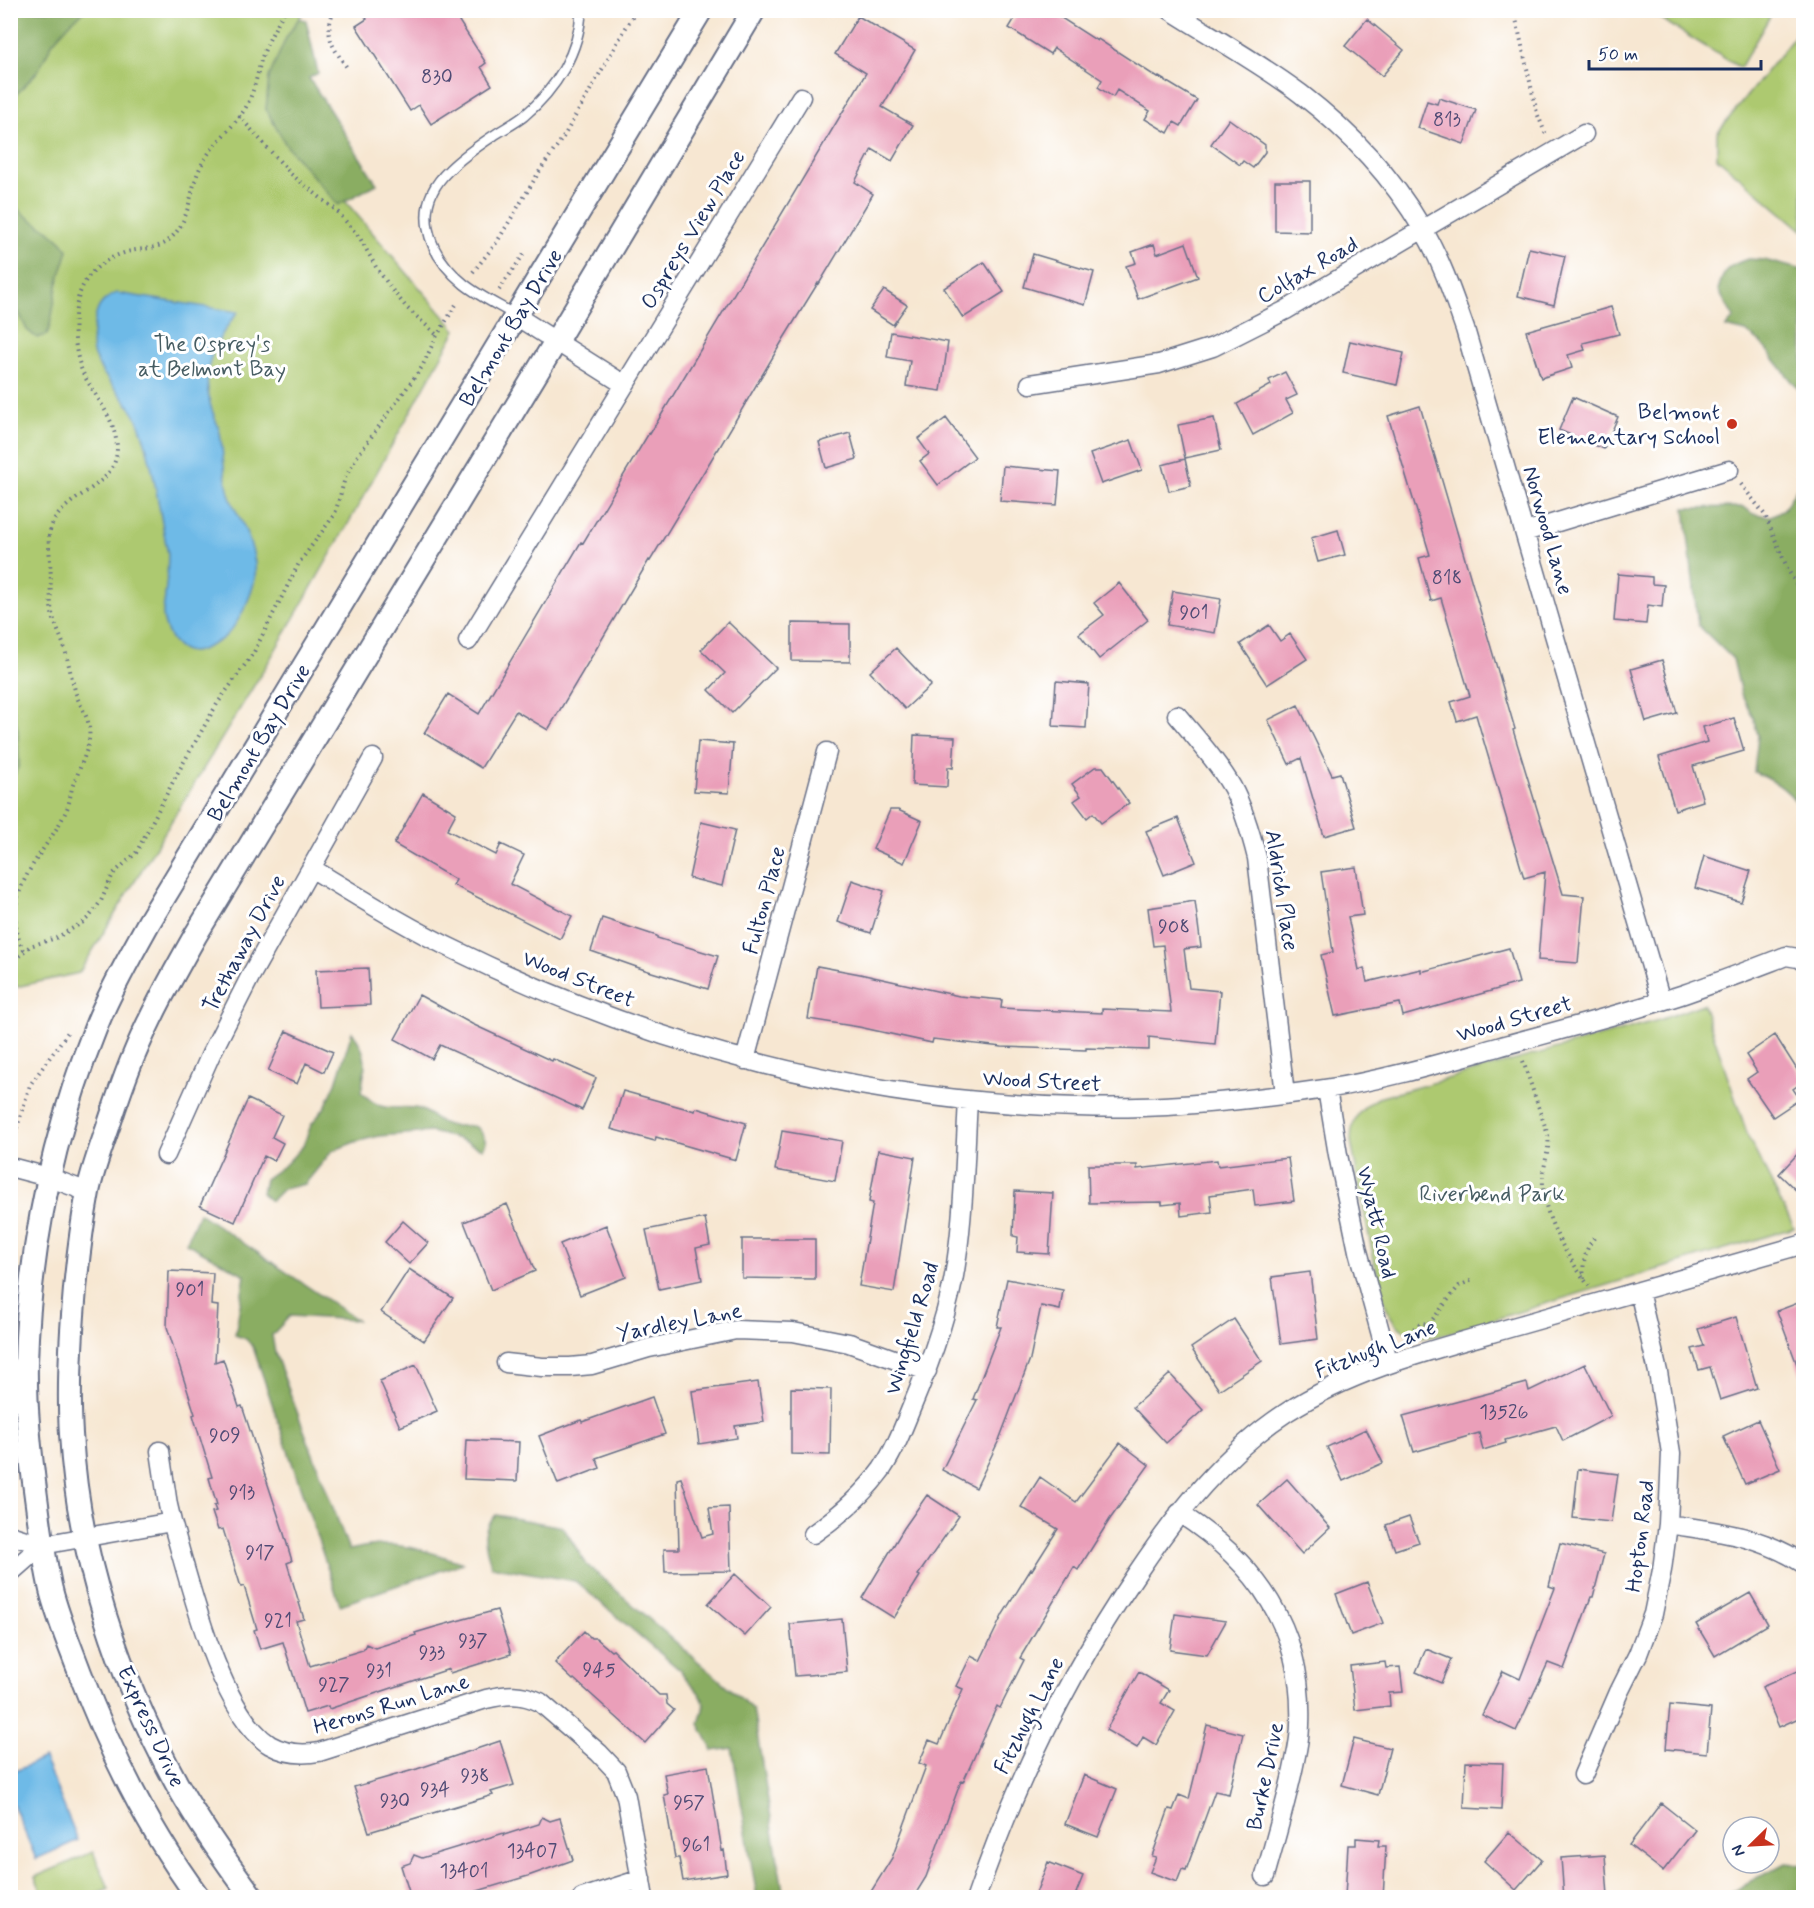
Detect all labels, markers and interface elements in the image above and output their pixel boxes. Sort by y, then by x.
scale bar [1589,33,1762,71]
text: 50 m [1598,43,1638,67]
house number: 830 [421,64,453,91]
house number: 813 [1433,107,1461,134]
street label: Ospreys View Place [635,145,752,315]
street label: Colfax Road [1253,231,1363,311]
street label: Belmont Bay Drive [454,244,570,412]
park label: The Osprey's at Belmont Bay [138,331,286,384]
place label: Belmont Elementary School [1537,399,1720,452]
marker: Belmont Elementary School [1725,417,1739,431]
street label: Norwood Lane [1515,463,1579,598]
house number: 818 [1432,565,1462,592]
house number: 901 [1179,600,1209,627]
street label: Belmont Bay Drive [202,659,318,827]
street label: Aldrich Place [1258,828,1304,953]
street label: Fulton Place [737,844,793,958]
street label: Trethaway Drive [197,870,293,1017]
house number: 908 [1158,914,1190,941]
street label: Wood Street [518,945,639,1015]
street label: Wood Street [1454,990,1576,1050]
street label: Wood Street [982,1065,1102,1099]
street label: Wyatt Road [1350,1164,1403,1281]
park label: Riverbend Park [1419,1181,1565,1209]
street label: Wingfield Road [879,1259,949,1399]
house number: 901 [175,1277,205,1304]
street label: Yardley Lane [614,1297,745,1349]
street label: Fitzhugh Lane [1311,1314,1441,1389]
house number: 13526 [1479,1399,1529,1426]
house number: 909 [209,1423,241,1450]
street label: Hopton Road [1620,1479,1662,1594]
house number: 913 [229,1480,255,1507]
house number: 917 [245,1540,275,1567]
house number: 921 [264,1608,292,1635]
house number: 937 [458,1628,488,1655]
house number: 933 [419,1640,445,1667]
street label: Fitzhugh Lane [988,1653,1074,1781]
house number: 945 [582,1657,616,1684]
house number: 931 [366,1658,392,1685]
street label: Express Drive [110,1662,191,1792]
street label: Herons Run Lane [310,1668,473,1742]
house number: 927 [318,1672,350,1699]
street label: Burke Drive [1241,1720,1291,1833]
house number: 938 [460,1763,490,1790]
house number: 934 [420,1777,450,1804]
house number: 930 [380,1788,410,1815]
house number: 957 [673,1790,705,1817]
north arrow [1721,1815,1781,1875]
house number: 961 [682,1832,710,1859]
house number: 13407 [507,1838,557,1865]
text: N [1727,1841,1750,1860]
house number: 13401 [440,1858,488,1885]

